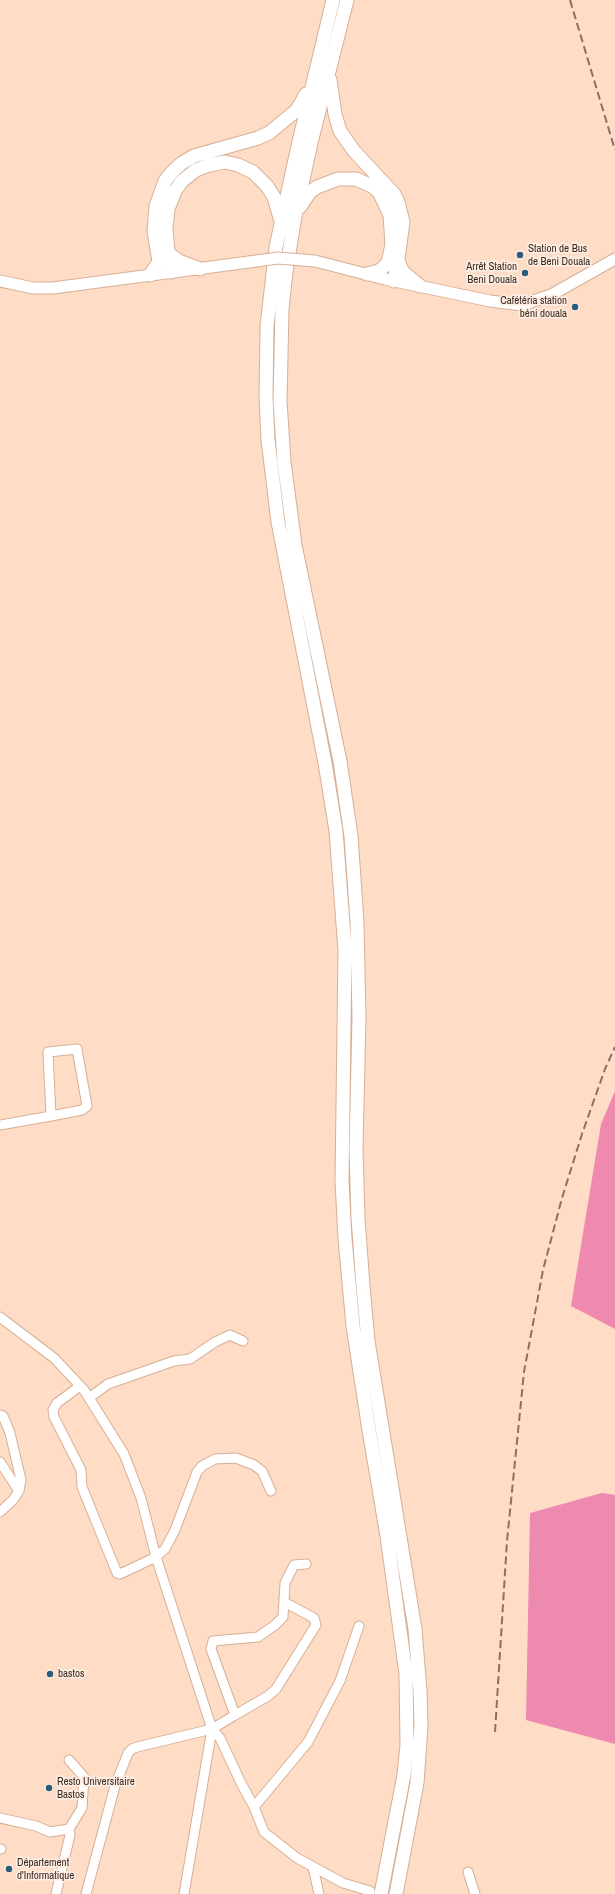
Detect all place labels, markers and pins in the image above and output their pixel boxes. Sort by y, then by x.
place label: Station de Bus de Beni Douala [528,242,590,268]
marker: Station de Bus de Beni Douala [515,250,525,260]
place label: Arrêt Station Beni Douala [466,260,517,286]
marker: Arrêt Station Beni Douala [520,268,530,278]
place label: Cafétéria station béni douala [500,294,567,320]
marker: Cafétéria station béni douala [570,302,580,312]
place label: bastos [58,1667,85,1681]
marker: bastos [45,1669,55,1679]
place label: Resto Universitaire Bastos [57,1775,135,1801]
marker: Resto Universitaire Bastos [44,1783,54,1793]
place label: Département d'Informatique [17,1856,74,1882]
marker: Département d'Informatique [4,1864,14,1874]

